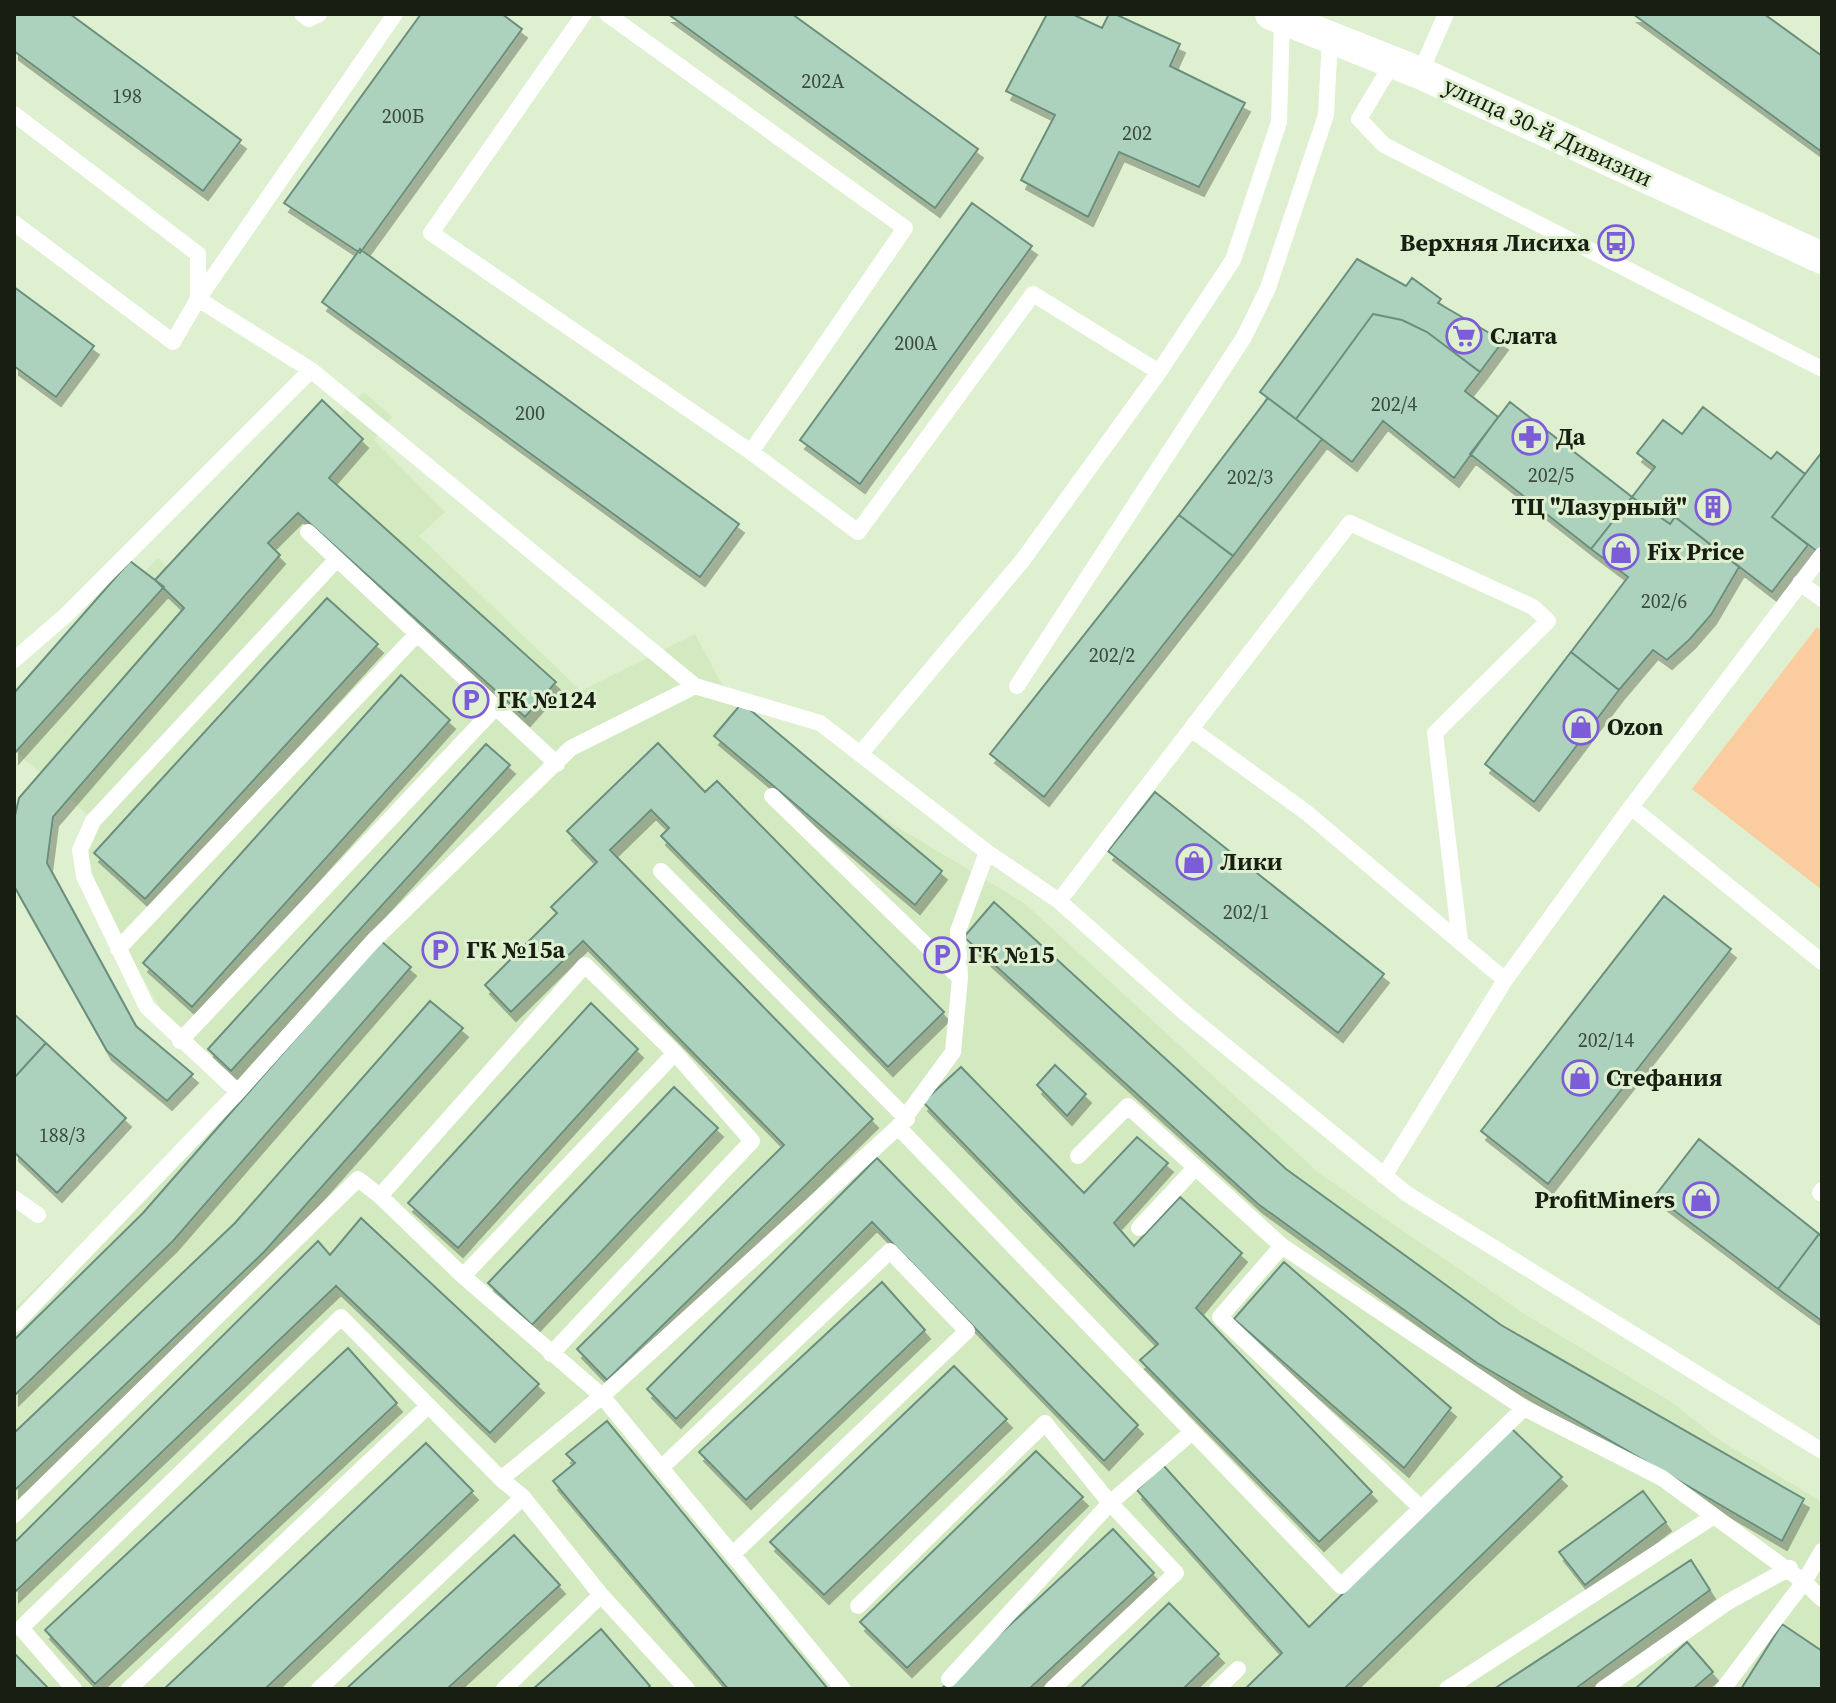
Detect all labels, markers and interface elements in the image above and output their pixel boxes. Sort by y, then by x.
house number: 202А [801,67,845,95]
street label: улица 30-й Дивизии [1438,69,1658,194]
house number: 198 [112,82,142,110]
house number: 200Б [382,102,424,130]
house number: 202 [1122,119,1152,147]
bus stop icon: Верхняя Лисиха [1597,224,1635,262]
place label: Верхняя Лисиха [1400,226,1590,259]
supermarket icon: Слата [1445,317,1483,355]
place label: Слата [1490,319,1558,352]
house number: 200А [894,329,938,357]
house number: 202/4 [1371,390,1417,418]
house number: 200 [515,399,545,427]
pharmacy icon: Да [1511,418,1549,456]
place label: Да [1556,420,1586,453]
house number: 202/5 [1528,461,1574,489]
house number: 202/3 [1227,463,1273,491]
building icon: ТЦ "Лазурный" [1694,488,1732,526]
place label: ТЦ "Лазурный" [1511,490,1687,523]
shop icon: Fix Price [1602,533,1640,571]
place label: Fix Price [1647,535,1744,568]
house number: 202/6 [1641,587,1687,615]
house number: 202/2 [1089,641,1135,669]
parking icon: ГК №124 [452,681,490,719]
place label: ГК №124 [497,683,596,716]
shop icon: Ozon [1562,708,1600,746]
place label: Ozon [1607,710,1664,743]
shop icon: Лики [1175,843,1213,881]
place label: Лики [1220,845,1283,878]
house number: 202/1 [1223,898,1269,926]
parking icon: ГК №15а [421,931,459,969]
place label: ГК №15а [466,933,565,966]
parking icon: ГК №15 [923,936,961,974]
place label: ГК №15 [968,938,1054,971]
house number: 202/14 [1578,1026,1634,1054]
shop icon: Стефания [1561,1059,1599,1097]
place label: Стефания [1606,1061,1723,1094]
house number: 188/3 [39,1121,85,1149]
shop icon: ProfitMiners [1682,1181,1720,1219]
place label: ProfitMiners [1534,1183,1675,1216]

